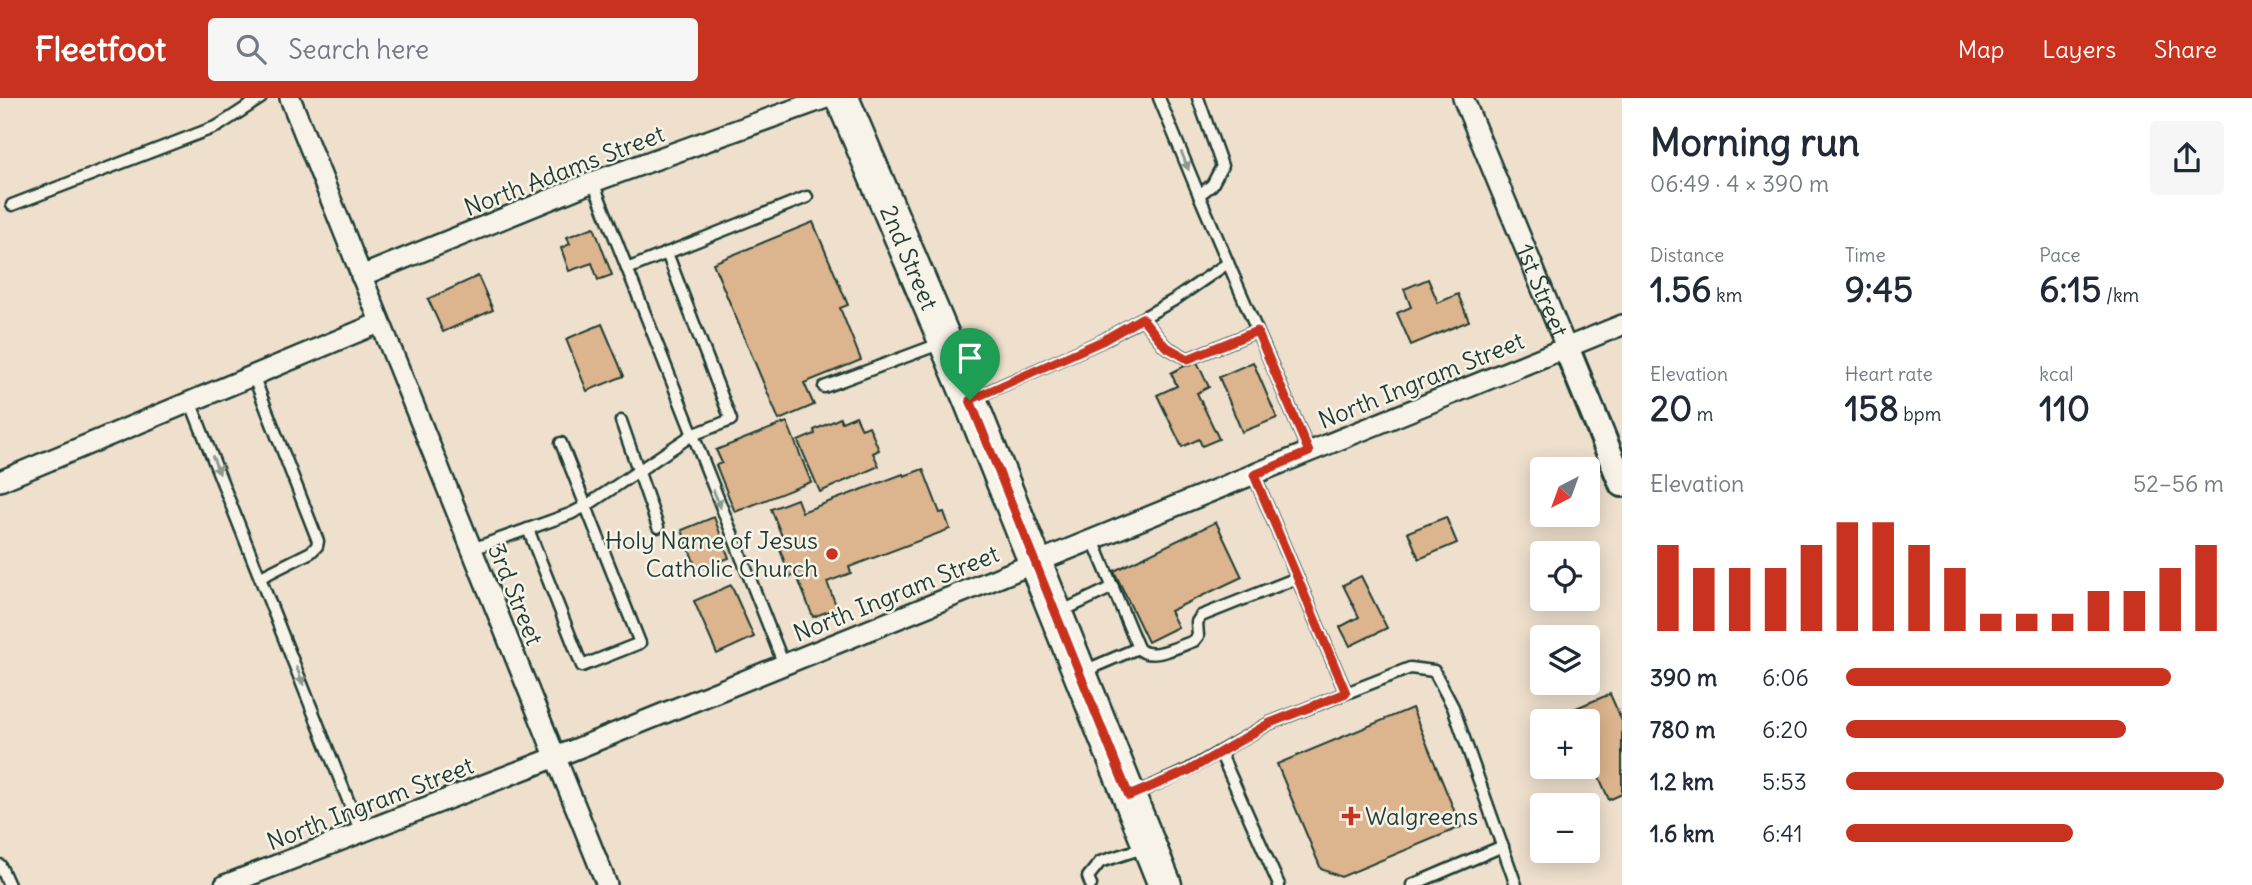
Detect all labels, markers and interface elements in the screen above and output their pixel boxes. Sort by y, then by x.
search box [208,18,698,81]
text: Fleetfoot [35,28,166,70]
icon: search [232,30,270,68]
text: Search here [288,33,429,66]
text: Map [1958,34,2004,64]
text: Layers [2042,34,2116,64]
text: Share [2154,34,2217,64]
street label: North Adams Street [460,118,668,222]
text: Morning run [1650,119,1860,166]
button: share [2150,121,2224,195]
one-way arrow [1179,151,1190,172]
text: 06:49 · 4 × 390 m [1650,169,1829,198]
street label: 2nd Street [874,200,945,314]
street label: 1st Street [1510,239,1575,341]
text: Distance [1650,243,1724,267]
text: Time [1845,243,1886,267]
text: Pace [2039,243,2081,267]
text: 1.56 [1650,267,1711,311]
text: 9:45 [1845,267,1913,311]
text: 6:15 [2039,267,2101,311]
text: km [1711,283,1742,307]
text: /km [2101,283,2139,307]
street label: North Ingram Street [1314,325,1528,435]
pin [940,328,1000,400]
icon: arrive [951,339,989,377]
text: Elevation [1650,362,1728,386]
text: Heart rate [1845,362,1933,386]
text: kcal [2039,362,2074,386]
text: 20 [1650,386,1692,430]
text: 158 [1845,386,1899,430]
text: 110 [2039,386,2090,430]
text: m [1692,402,1713,426]
text: bpm [1899,402,1941,426]
one-way arrow [210,454,221,475]
north arrow [1530,457,1600,527]
map controls [1530,457,1600,863]
text: Elevation [1650,469,1744,498]
text: 52–56 m [2133,469,2224,498]
one-way arrow [712,488,723,509]
place label: Holy Name of Jesus Catholic Church [605,525,818,583]
street label: North Ingram Street [789,538,1003,648]
street label: 3rd Street [482,539,550,649]
button: locate [1530,541,1600,611]
marker: Holy Name of Jesus Catholic Church [824,546,840,562]
button: layers [1530,625,1600,695]
text: 390 m [1650,663,1717,692]
text: 6:06 [1762,663,1809,692]
one-way arrow [294,666,305,687]
button: + [1530,709,1600,779]
text: 780 m [1650,715,1715,744]
text: 6:20 [1762,715,1808,744]
street label: North Ingram Street [262,750,478,856]
text: 1.2 km [1650,767,1714,796]
text: 5:53 [1762,767,1807,796]
button: − [1530,793,1600,863]
place label: Walgreens [1365,801,1478,831]
marker: Walgreens [1343,808,1359,824]
text: 1.6 km [1650,819,1715,848]
text: 6:41 [1762,819,1803,848]

